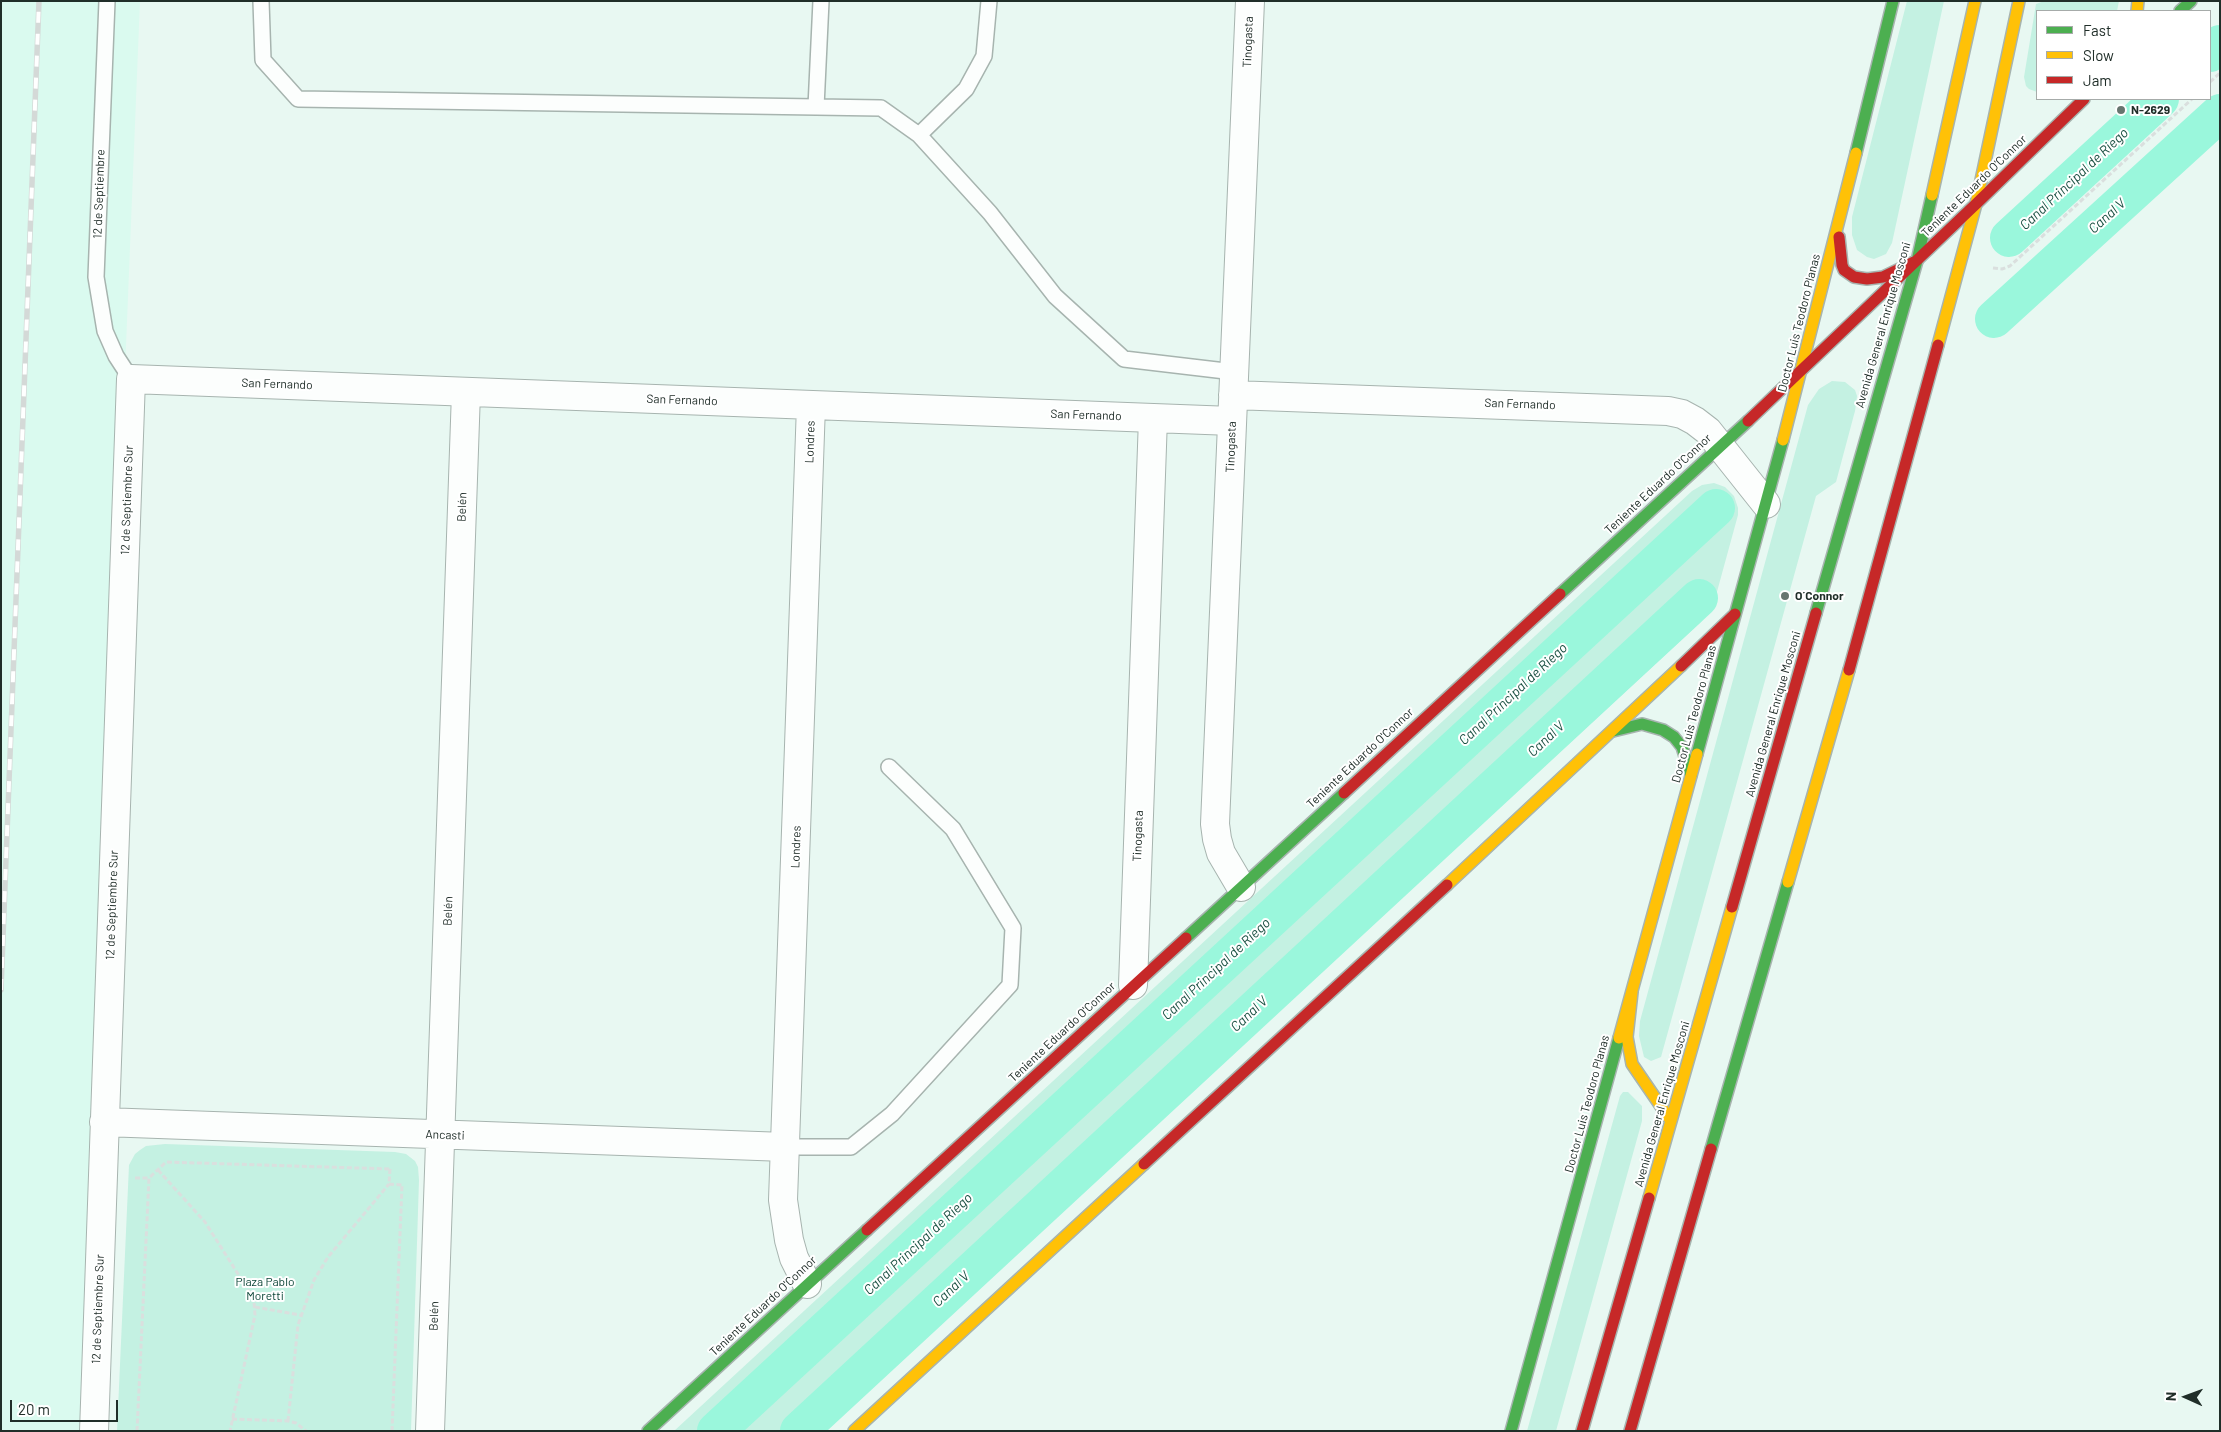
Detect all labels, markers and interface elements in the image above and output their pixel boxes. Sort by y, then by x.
legend [2036,10,2211,100]
street label: Tinogasta [1240,16,1256,68]
text: Fast [2083,21,2111,39]
text: Slow [2083,46,2114,64]
text: Jam [2083,71,2112,89]
place label: N-2629 [2131,103,2170,117]
marker: N-2629 [2115,104,2127,116]
water label: Canal Principal de Riego [2016,124,2132,234]
street label: Teniente Eduardo O'Connor [1918,132,2030,240]
street label: 12 de Septiembre [90,149,108,239]
water label: Canal V [2085,195,2129,237]
street label: Avenida General Enrique Mosconi [1852,240,1914,410]
street label: Doctor Luis Teodoro Planas [1775,252,1823,394]
street label: San Fernando [241,376,313,392]
street label: San Fernando [646,392,718,408]
street label: San Fernando [1484,396,1556,412]
street label: San Fernando [1050,407,1122,423]
street label: Londres [802,420,818,464]
street label: Tinogasta [1223,421,1239,473]
street label: Teniente Eduardo O'Connor [1602,431,1714,537]
street label: 12 de Septiembre Sur [118,445,136,555]
street label: Belén [454,492,470,522]
place label: O´Connor [1795,589,1844,603]
marker: O´Connor [1779,590,1791,602]
street label: Avenida General Enrique Mosconi [1742,629,1804,799]
water label: Canal Principal de Riego [1455,639,1571,749]
street label: Doctor Luis Teodoro Planas [1669,644,1719,784]
street label: Teniente Eduardo O'Connor [1304,705,1416,811]
water label: Canal V [1524,718,1568,760]
street label: Tinogasta [1130,810,1146,862]
street label: Londres [788,825,804,869]
street label: 12 de Septiembre Sur [103,850,121,960]
street label: Belén [440,896,456,926]
water label: Canal Principal de Riego [1158,914,1274,1024]
street label: Teniente Eduardo O'Connor [1006,979,1118,1085]
water label: Canal V [1227,993,1271,1035]
street label: Avenida General Enrique Mosconi [1631,1019,1693,1189]
street label: Doctor Luis Teodoro Planas [1562,1034,1612,1174]
street label: Ancasti [425,1127,465,1143]
water label: Canal Principal de Riego [860,1189,976,1299]
street label: Teniente Eduardo O'Connor [707,1253,819,1359]
street label: 12 de Septiembre Sur [89,1254,107,1364]
water label: Canal V [929,1268,973,1310]
park label: Plaza Pablo Moretti [236,1275,294,1303]
street label: Belén [426,1301,442,1331]
north arrow [2161,1372,2211,1422]
scale bar [12,1390,120,1422]
text: N [2162,1392,2179,1401]
text: 20 m [18,1400,50,1418]

